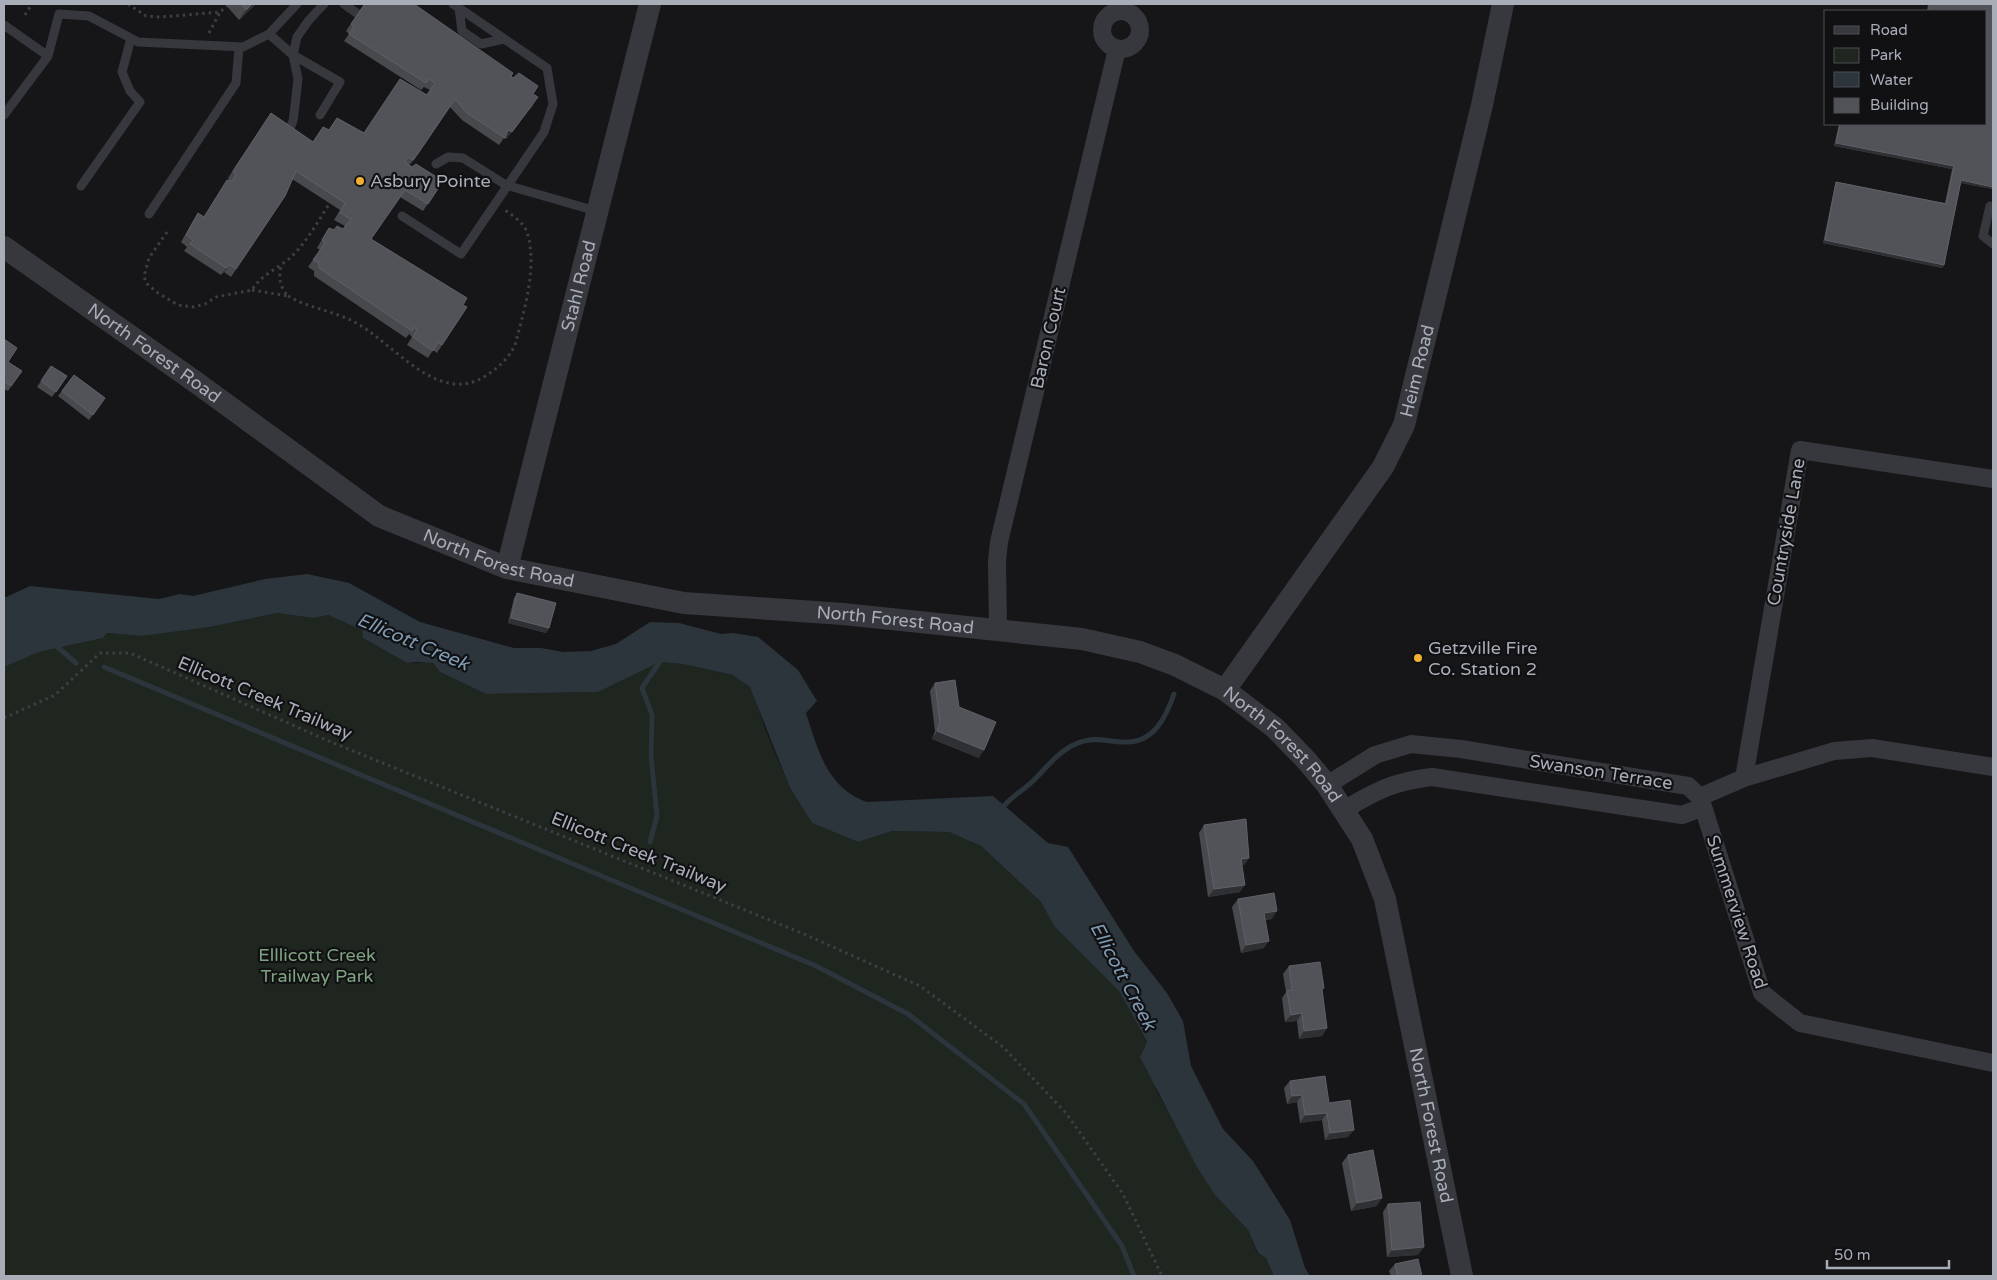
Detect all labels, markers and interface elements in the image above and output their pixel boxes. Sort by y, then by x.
legend [1824,10,1987,125]
text: Road [1870,21,1908,39]
text: Park [1870,46,1902,64]
text: Water [1870,71,1913,89]
text: Building [1870,96,1929,114]
place label: Asbury Pointe [370,170,491,192]
marker: Asbury Pointe [354,175,366,187]
street label: Stahl Road [556,238,601,334]
street label: Baron Court [1026,285,1070,391]
street label: North Forest Road [83,298,225,408]
street label: Heim Road [1395,322,1439,419]
street label: Countryside Lane [1762,457,1810,607]
street label: North Forest Road [420,524,576,592]
street label: North Forest Road [816,601,975,639]
water label: Ellicott Creek [354,609,474,676]
place label: Getzville Fire Co. Station 2 [1428,637,1538,680]
street label: Ellicott Creek Trailway [175,651,356,745]
marker: Getzville Fire Co. Station 2 [1412,652,1424,664]
street label: North Forest Road [1219,682,1346,807]
street label: Swanson Terrace [1528,750,1674,794]
street label: Ellicott Creek Trailway [548,807,730,897]
street label: Summerview Road [1702,832,1772,992]
water label: Ellicott Creek [1085,918,1161,1035]
park label: Elllicott Creek Trailway Park [258,944,376,987]
street label: North Forest Road [1405,1046,1458,1205]
scale bar [1827,1238,1950,1270]
text: 50 m [1834,1246,1871,1264]

